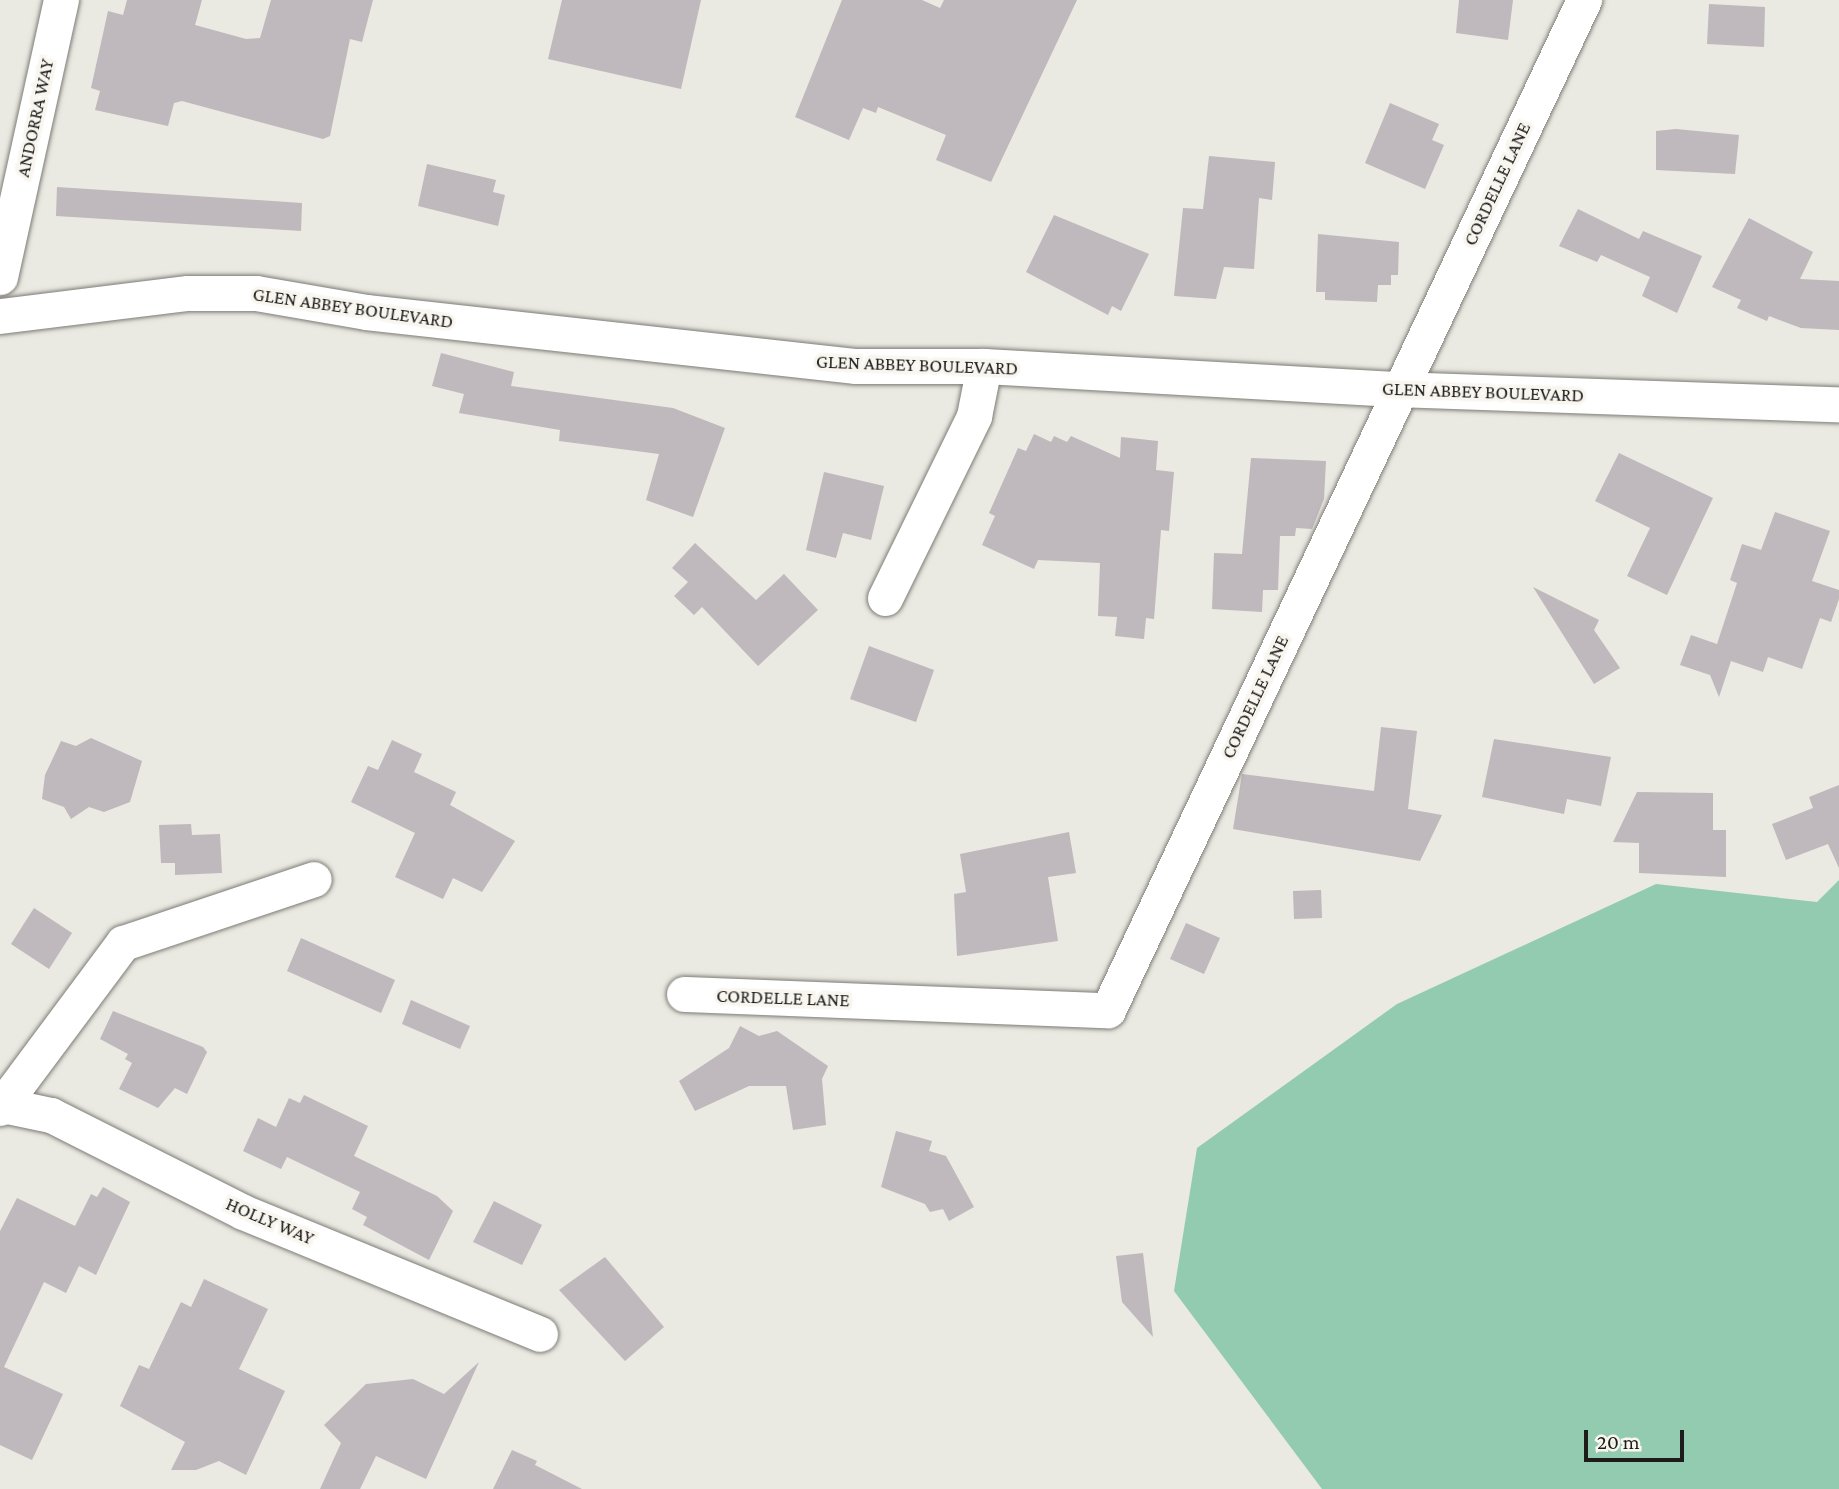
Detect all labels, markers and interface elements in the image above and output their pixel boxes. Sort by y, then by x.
street label: ANDORRA WAY [11,57,59,179]
street label: CORDELLE LANE [1459,119,1535,249]
street label: GLEN ABBEY BOULEVARD [251,283,455,333]
street label: GLEN ABBEY BOULEVARD [816,350,1018,380]
street label: GLEN ABBEY BOULEVARD [1382,377,1584,407]
street label: CORDELLE LANE [1217,632,1293,762]
street label: CORDELLE LANE [716,984,850,1012]
street label: HOLLY WAY [222,1192,318,1250]
scale bar [1587,1416,1687,1460]
text: 20 m [1597,1430,1640,1454]

